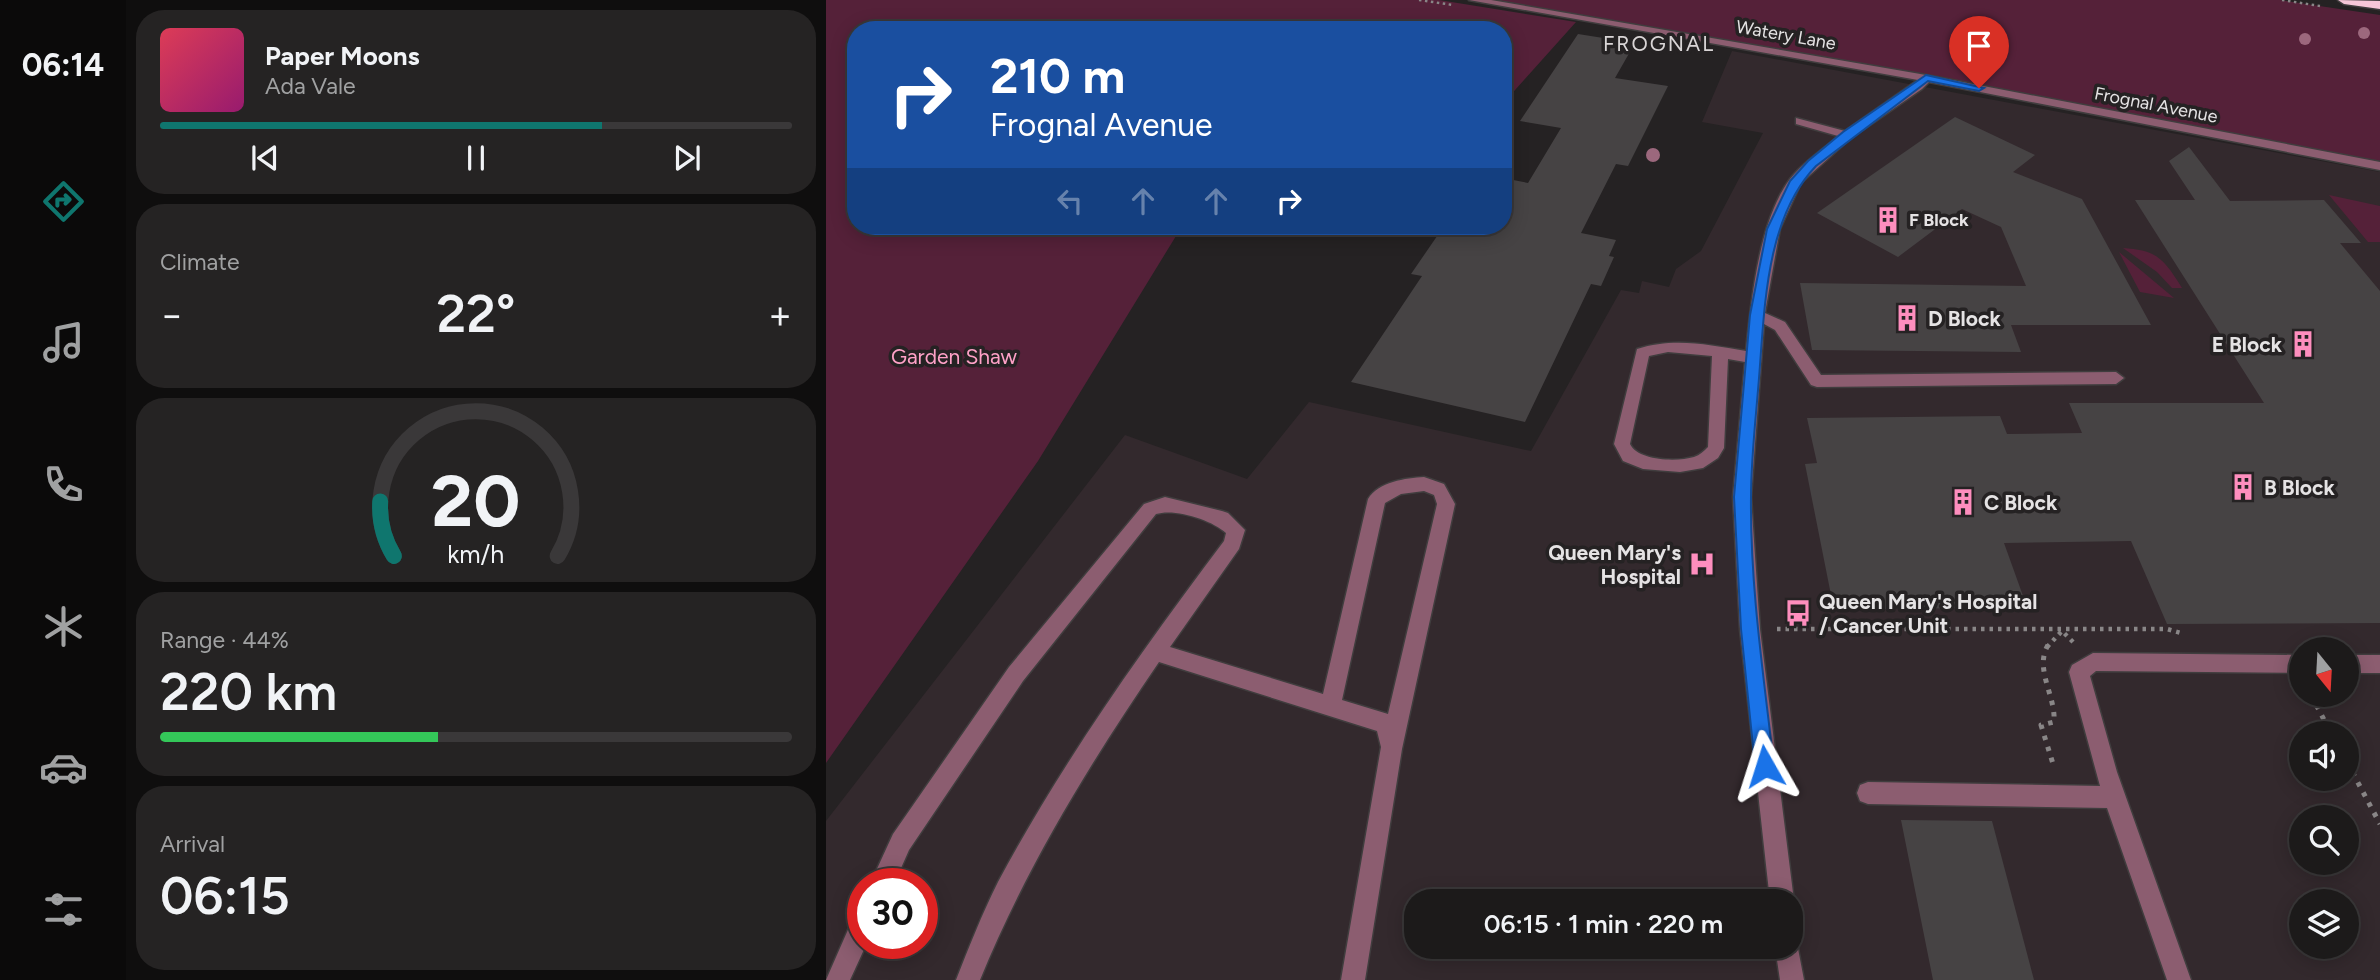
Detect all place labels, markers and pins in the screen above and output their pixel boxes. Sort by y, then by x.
pin [1949,16,2009,88]
building icon: F Block [1873,205,1903,235]
place label: F Block [1909,209,1969,231]
building icon: D Block [1892,303,1922,333]
place label: D Block [1928,306,2001,331]
building icon: E Block [2288,329,2318,359]
place label: E Block [2212,332,2283,357]
building icon: B Block [2228,472,2258,502]
place label: B Block [2264,475,2336,500]
building icon: C Block [1948,487,1978,517]
place label: C Block [1984,490,2058,515]
place label: Queen Mary's Hospital [1548,540,1681,589]
hospital icon: Queen Mary's Hospital [1687,549,1717,579]
place label: Queen Mary's Hospital / Cancer Unit [1819,589,2037,638]
bus stop icon: Queen Mary's Hospital / Cancer Unit [1783,598,1813,628]

